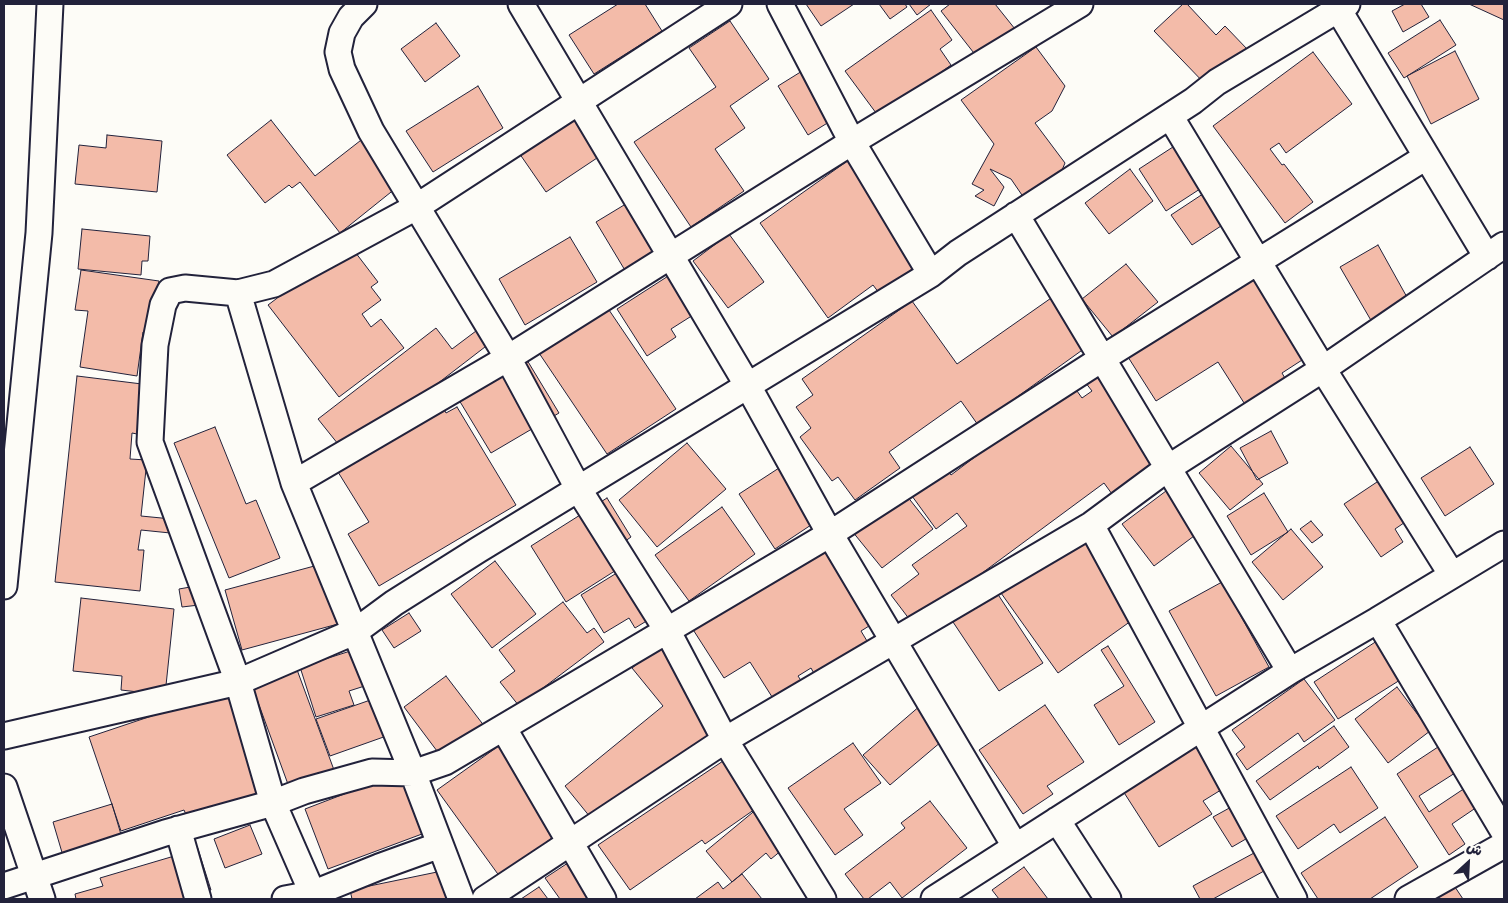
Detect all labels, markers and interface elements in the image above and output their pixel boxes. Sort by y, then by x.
north arrow [1443,838,1493,888]
text: ش [1464,838,1485,861]

